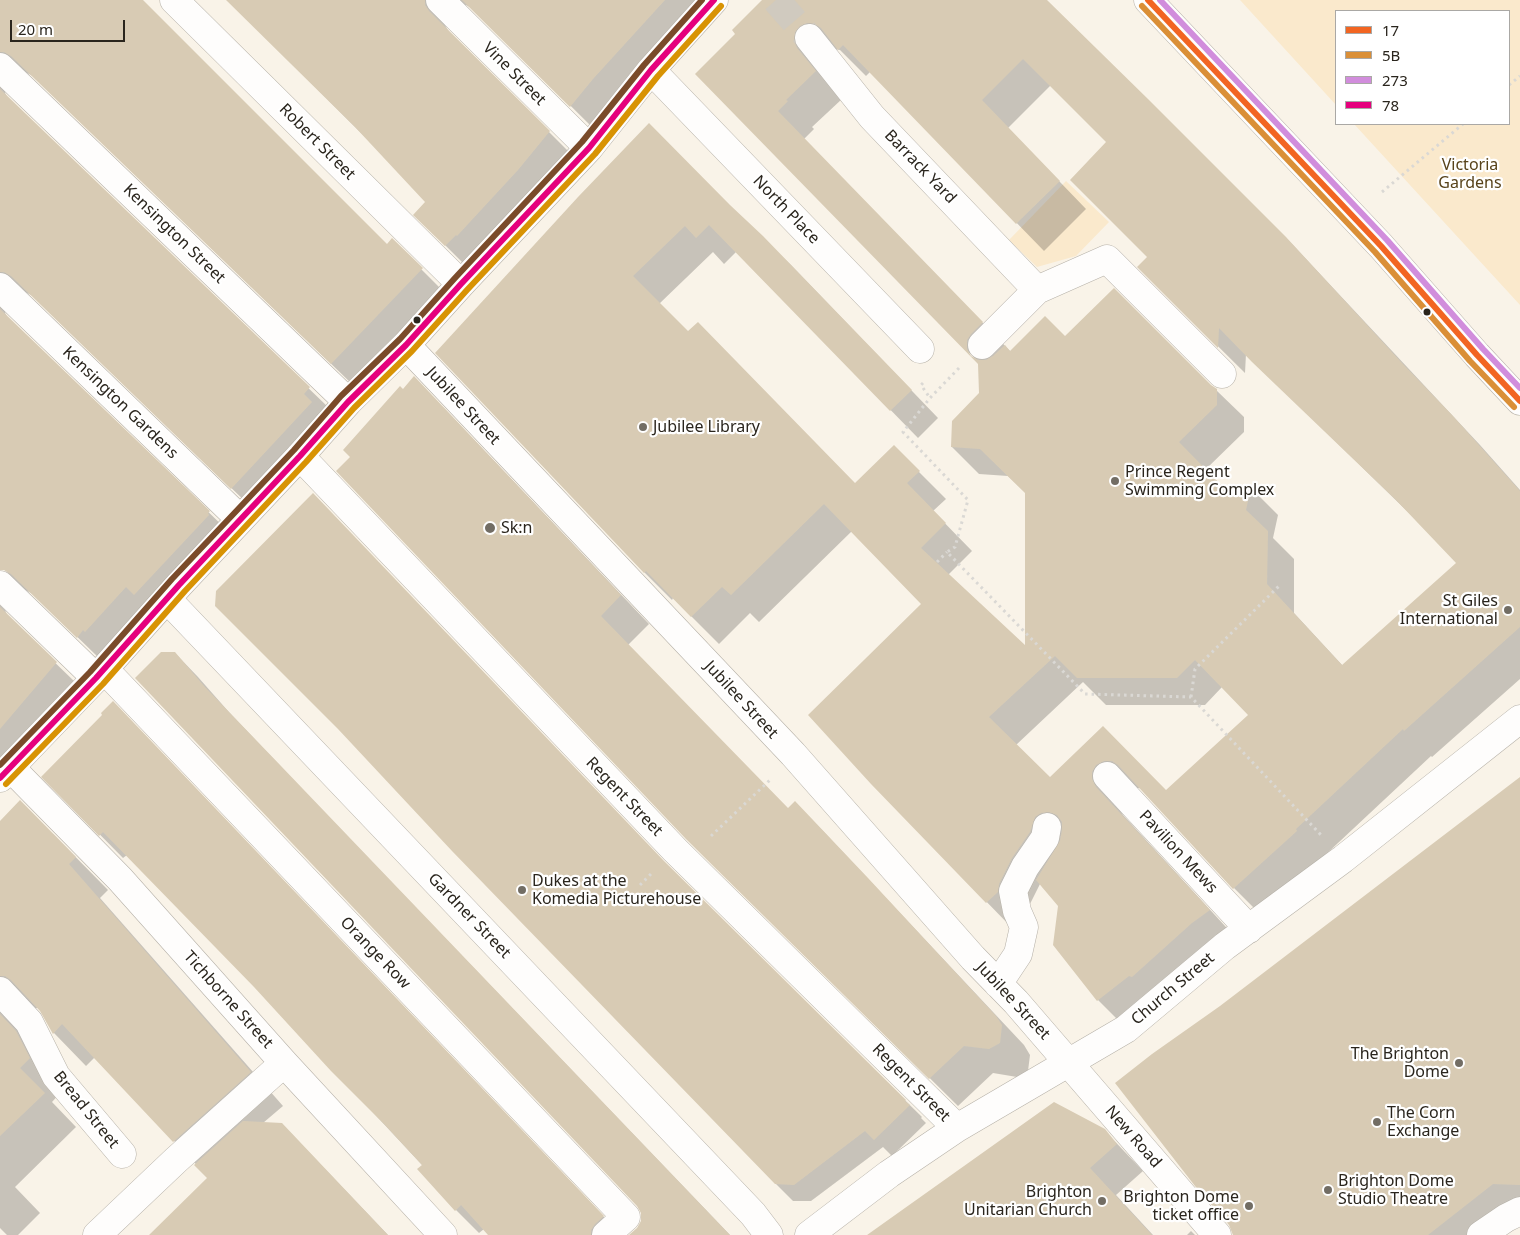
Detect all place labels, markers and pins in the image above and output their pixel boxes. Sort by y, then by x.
unlabelled marker [1422,307,1432,317]
unlabelled marker [412,315,422,325]
place label: Jubilee Library [653,417,760,437]
marker: Jubilee Library [637,421,649,433]
place label: Prince Regent Swimming Complex [1125,462,1274,500]
marker: Prince Regent Swimming Complex [1109,475,1121,487]
place label: Sk:n [501,518,533,538]
marker: Sk:n [483,521,497,535]
place label: St Giles International [1400,591,1498,629]
marker: St Giles International [1502,604,1514,616]
place label: Dukes at the Komedia Picturehouse [532,871,701,909]
marker: Dukes at the Komedia Picturehouse [516,884,528,896]
place label: The Brighton Dome [1351,1044,1449,1082]
marker: The Brighton Dome [1453,1057,1465,1069]
place label: The Corn Exchange [1387,1103,1459,1141]
marker: The Corn Exchange [1371,1116,1383,1128]
place label: Brighton Dome Studio Theatre [1338,1171,1454,1209]
place label: Brighton Unitarian Church [964,1182,1092,1220]
marker: Brighton Dome Studio Theatre [1322,1184,1334,1196]
place label: Brighton Dome ticket office [1123,1187,1239,1225]
marker: Brighton Unitarian Church [1096,1195,1108,1207]
marker: Brighton Dome ticket office [1243,1200,1255,1212]

